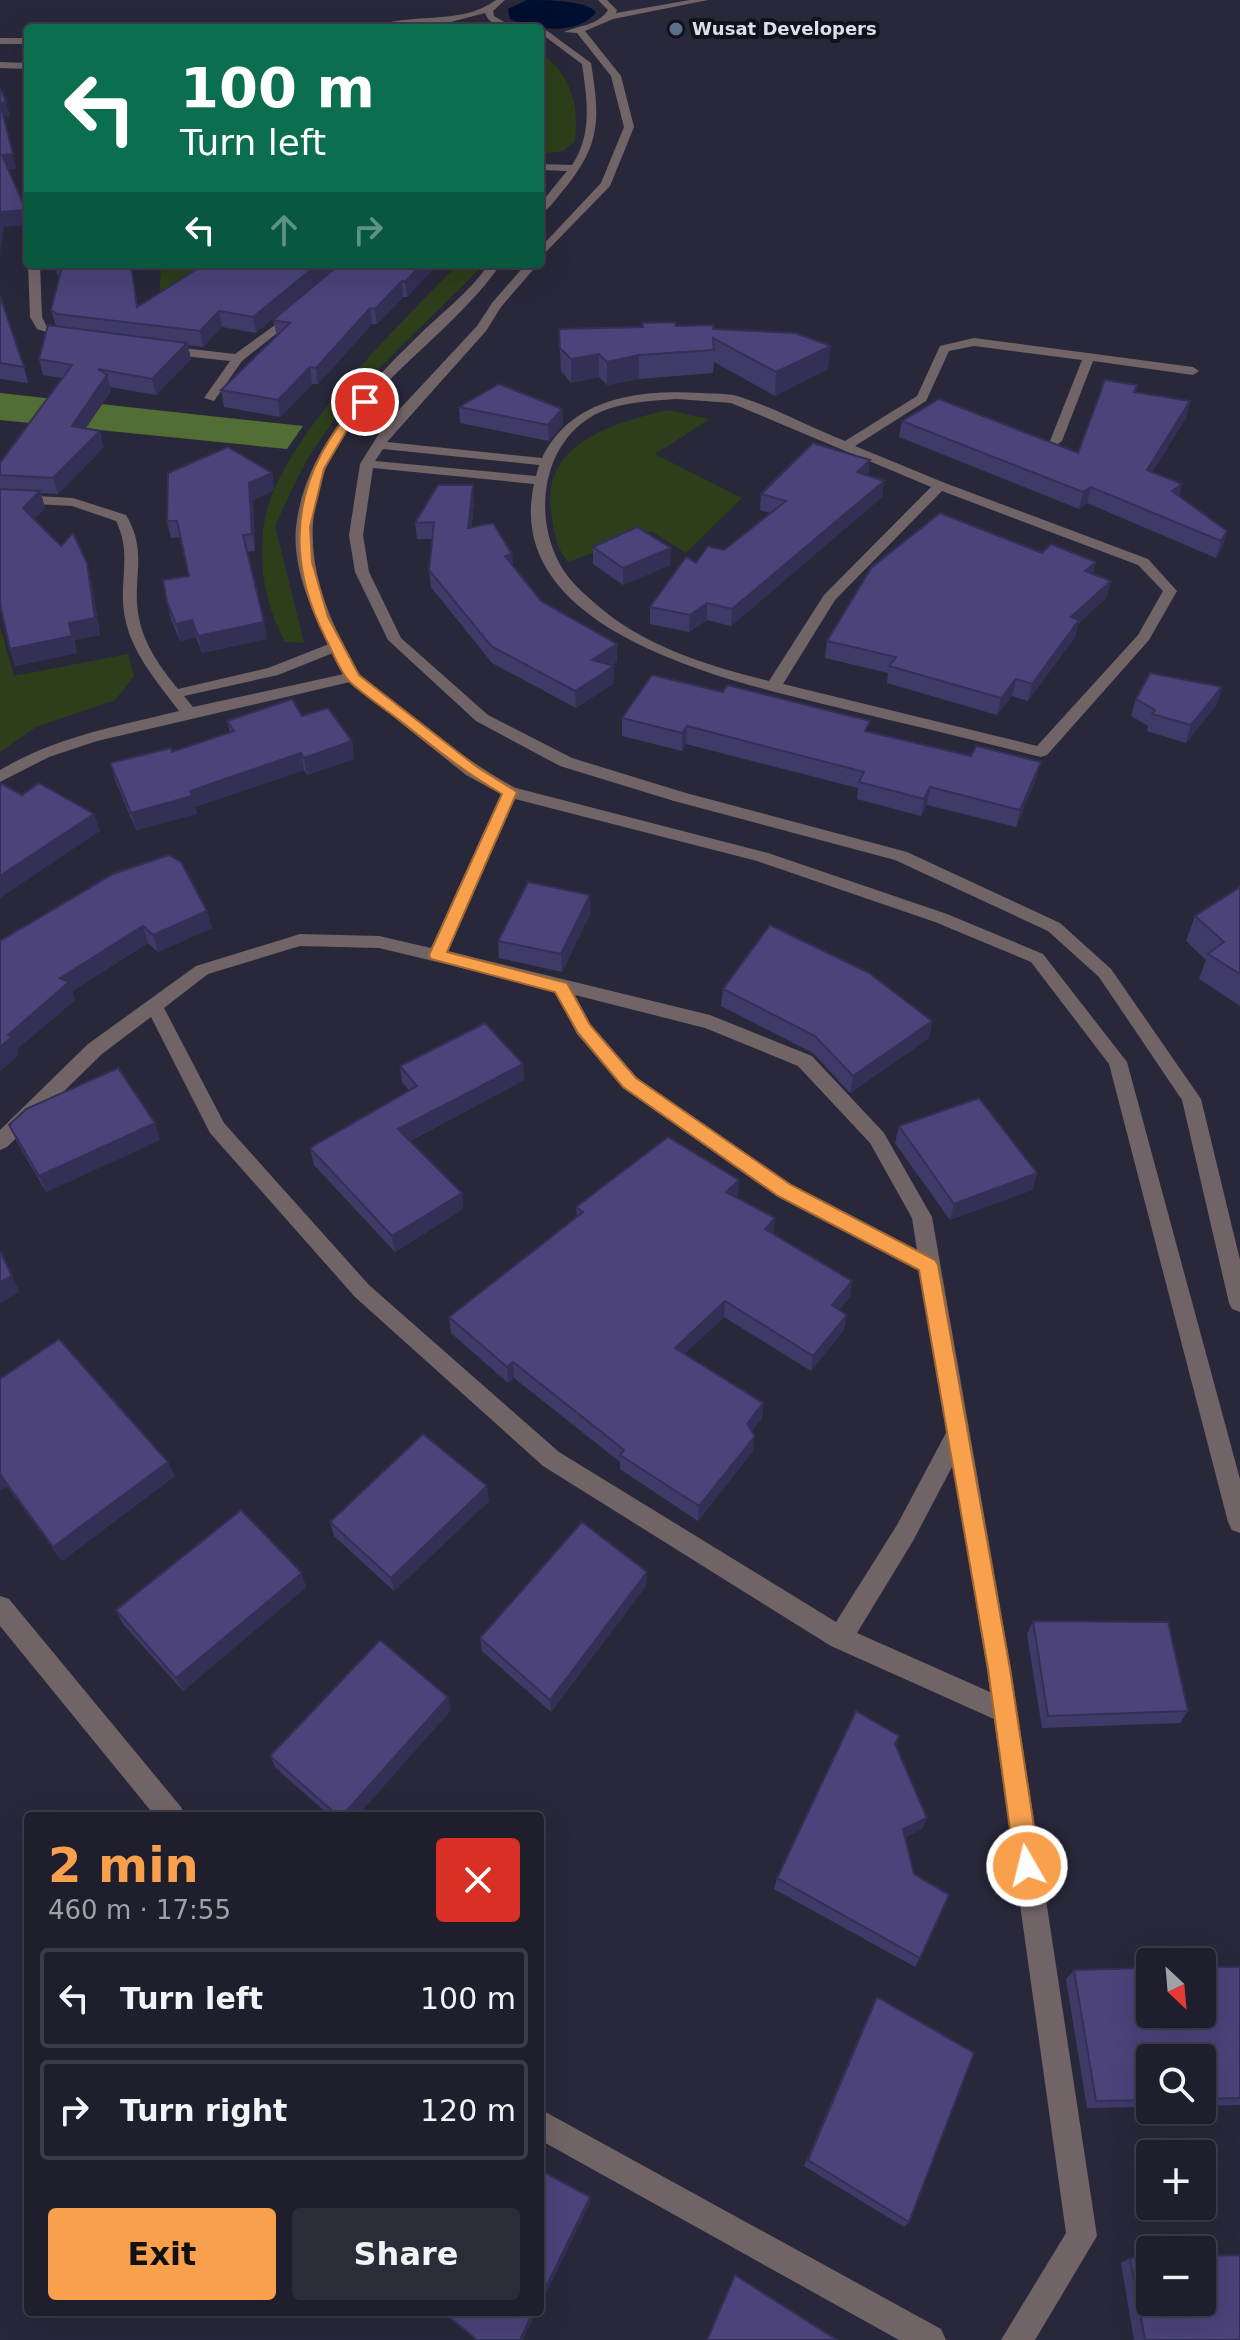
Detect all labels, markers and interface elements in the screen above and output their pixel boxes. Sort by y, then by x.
place label: Wusat Developers [692,18,877,39]
marker: Wusat Developers [667,20,685,38]
text: 100 m [180,55,375,120]
icon: left [48,56,152,160]
text: Turn left [180,122,326,163]
icon: left [178,208,222,252]
icon: ahead [262,208,306,252]
icon: right [346,208,390,252]
pin [331,368,399,436]
icon: arrive [343,380,387,424]
position arrow [985,1824,1069,1908]
text: 2 min [48,1837,199,1893]
button: close [436,1838,520,1922]
text: 460 m · 17:55 [48,1895,231,1925]
north arrow [1136,1948,1216,2028]
map controls [1136,1948,1216,2316]
icon: left [52,1976,96,2020]
text: Turn left [120,1981,263,2016]
text: 100 m [420,1981,516,2016]
button: search [1136,2044,1216,2124]
icon: right [52,2088,96,2132]
text: Turn right [120,2093,287,2128]
text: 120 m [420,2093,516,2128]
button: + [1136,2140,1216,2220]
button: Exit [48,2208,276,2300]
button: Share [292,2208,520,2300]
button: − [1136,2236,1216,2316]

